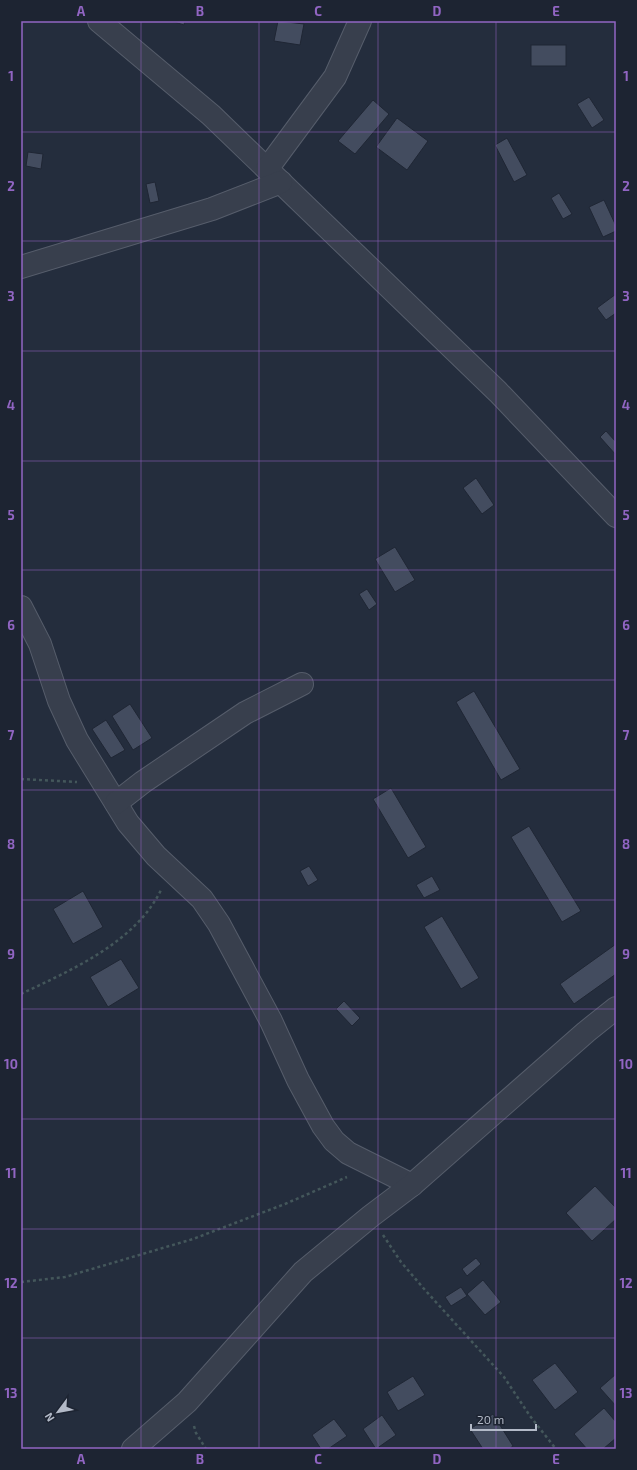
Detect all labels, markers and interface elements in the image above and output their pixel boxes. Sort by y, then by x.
text: A [77,3,86,19]
text: B [196,3,204,19]
text: C [314,3,322,19]
text: D [433,3,442,19]
text: E [552,3,560,19]
text: 1 [8,68,14,84]
text: 1 [623,68,629,84]
text: 2 [7,178,15,194]
text: 2 [622,178,630,194]
text: 3 [7,288,15,304]
text: 3 [622,288,630,304]
text: 4 [7,397,15,413]
text: 4 [622,397,630,413]
text: 5 [7,507,15,523]
text: 5 [622,507,630,523]
text: 6 [7,617,15,633]
text: 6 [622,617,630,633]
text: 7 [8,727,15,743]
text: 7 [623,727,630,743]
text: 8 [7,836,15,852]
text: 8 [622,836,630,852]
text: 9 [7,946,15,962]
text: 9 [622,946,630,962]
text: 10 [4,1056,18,1072]
text: 10 [619,1056,633,1072]
text: 11 [5,1165,17,1181]
text: 11 [620,1165,632,1181]
text: 12 [4,1275,18,1291]
text: 12 [619,1275,633,1291]
text: 13 [5,1385,18,1401]
text: 13 [620,1385,633,1401]
north arrow [38,1392,78,1432]
scale bar [471,1406,536,1432]
text: N [41,1411,57,1424]
text: 20 m [477,1412,504,1426]
text: A [77,1451,86,1467]
text: B [196,1451,204,1467]
text: C [314,1451,322,1467]
text: D [433,1451,442,1467]
text: E [552,1451,560,1467]

